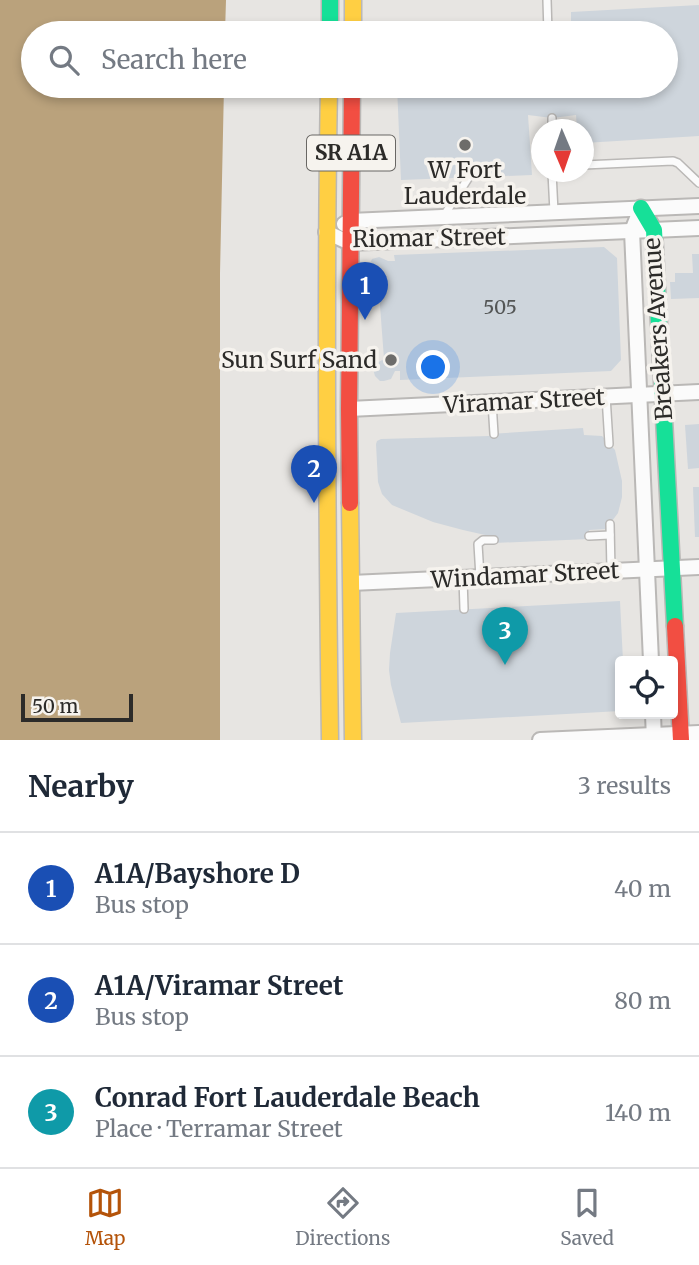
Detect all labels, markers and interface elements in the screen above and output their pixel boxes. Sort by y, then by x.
search box [21,21,678,98]
icon: search [45,41,83,79]
text: Search here [101,43,247,76]
north arrow [531,119,594,182]
road number: SR A1A [307,136,395,170]
marker: W Fort Lauderdale [457,137,473,153]
place label: W Fort Lauderdale [404,155,526,210]
street label: Riomar Street [352,222,506,253]
street label: Breakers Avenue [637,237,678,421]
pin: 1 [342,262,388,320]
house number: 505 [483,295,517,319]
place label: Sun Surf Sand [221,345,377,374]
your location [416,350,450,384]
marker: Sun Surf Sand [383,352,399,368]
street label: Viramar Street [441,382,606,419]
pin: 2 [291,445,337,503]
street label: Windamar Street [429,555,620,594]
pin: 3 [482,607,528,665]
map controls [615,656,678,719]
button: locate [615,656,678,719]
scale bar [21,691,133,723]
text: 50 m [32,694,78,718]
text: Nearby [28,767,134,805]
text: 3 results [578,771,671,800]
text: A1A/Bayshore D [95,857,300,890]
text: 1 [46,874,56,903]
text: 40 m [614,874,671,903]
text: Bus stop [95,890,189,919]
text: A1A/Viramar Street [95,969,343,1002]
text: 2 [44,986,58,1015]
text: 80 m [614,986,671,1015]
text: Bus stop [95,1002,189,1031]
text: Conrad Fort Lauderdale Beach [95,1081,480,1114]
text: 3 [44,1098,58,1127]
text: 140 m [605,1098,671,1127]
text: Place · Terramar Street [95,1114,343,1143]
tab: Map [85,1184,125,1250]
tab: Directions [295,1184,390,1250]
tab: Saved [560,1184,614,1250]

